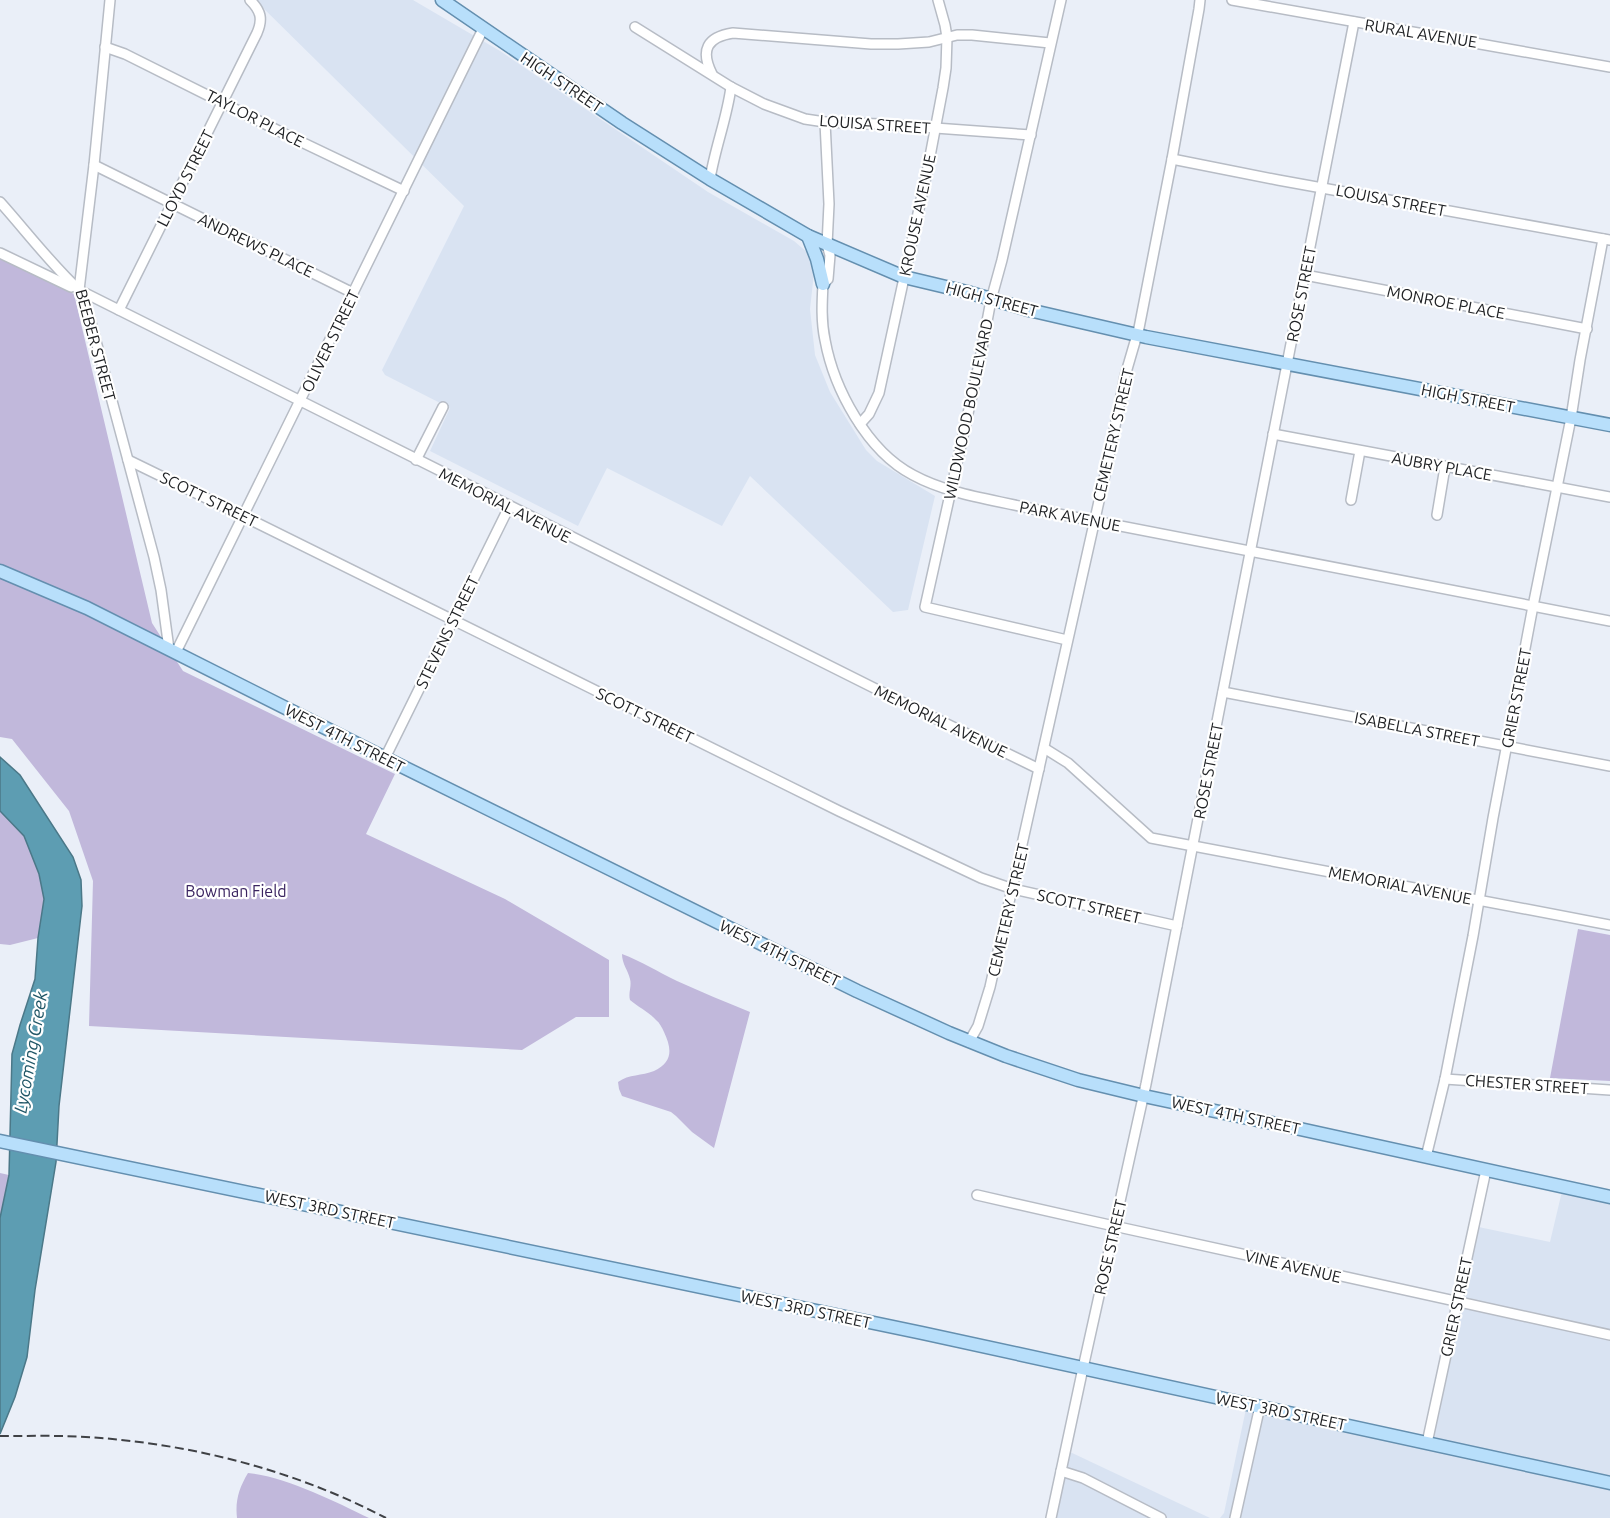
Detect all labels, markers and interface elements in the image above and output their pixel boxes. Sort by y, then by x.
street label: RURAL AVENUE [1364,15,1479,51]
street label: HIGH STREET [518,48,606,116]
street label: TAYLOR PLACE [203,86,307,150]
street label: LOUISA STREET [819,111,931,137]
street label: LLOYD STREET [153,127,217,229]
street label: KROUSE AVENUE [895,152,939,278]
street label: LOUISA STREET [1335,181,1448,220]
street label: ANDREWS PLACE [195,209,317,281]
street label: ROSE STREET [1283,244,1319,344]
street label: HIGH STREET [944,278,1040,320]
street label: MONROE PLACE [1385,282,1507,322]
street label: BEEBER STREET [72,287,120,403]
street label: OLIVER STREET [297,287,363,395]
street label: WILDWOOD BOULEVARD [940,317,996,501]
street label: CEMETERY STREET [1089,366,1137,503]
street label: HIGH STREET [1420,380,1516,416]
street label: AUBRY PLACE [1391,448,1493,484]
street label: MEMORIAL AVENUE [436,464,574,546]
street label: SCOTT STREET [157,468,261,530]
street label: PARK AVENUE [1018,497,1122,535]
street label: STEVENS STREET [412,573,482,691]
street label: GRIER STREET [1497,646,1535,749]
street label: MEMORIAL AVENUE [872,681,1010,761]
street label: SCOTT STREET [593,684,697,746]
street label: WEST 4TH STREET [282,700,408,776]
street label: ISABELLA STREET [1353,708,1481,750]
street label: ROSE STREET [1190,721,1226,821]
street label: CEMETERY STREET [984,841,1032,978]
street label: MEMORIAL AVENUE [1327,862,1473,908]
park label: Bowman Field [185,882,287,900]
street label: SCOTT STREET [1035,885,1143,927]
street label: WEST 4TH STREET [717,916,843,990]
water label: Lycoming Creek [9,989,51,1115]
street label: CHESTER STREET [1465,1071,1590,1097]
street label: WEST 4TH STREET [1170,1093,1302,1137]
street label: WEST 3RD STREET [263,1186,397,1232]
street label: ROSE STREET [1090,1197,1130,1297]
street label: VINE AVENUE [1243,1246,1343,1286]
street label: GRIER STREET [1437,1255,1475,1358]
street label: WEST 3RD STREET [739,1286,873,1332]
street label: WEST 3RD STREET [1214,1388,1348,1434]

